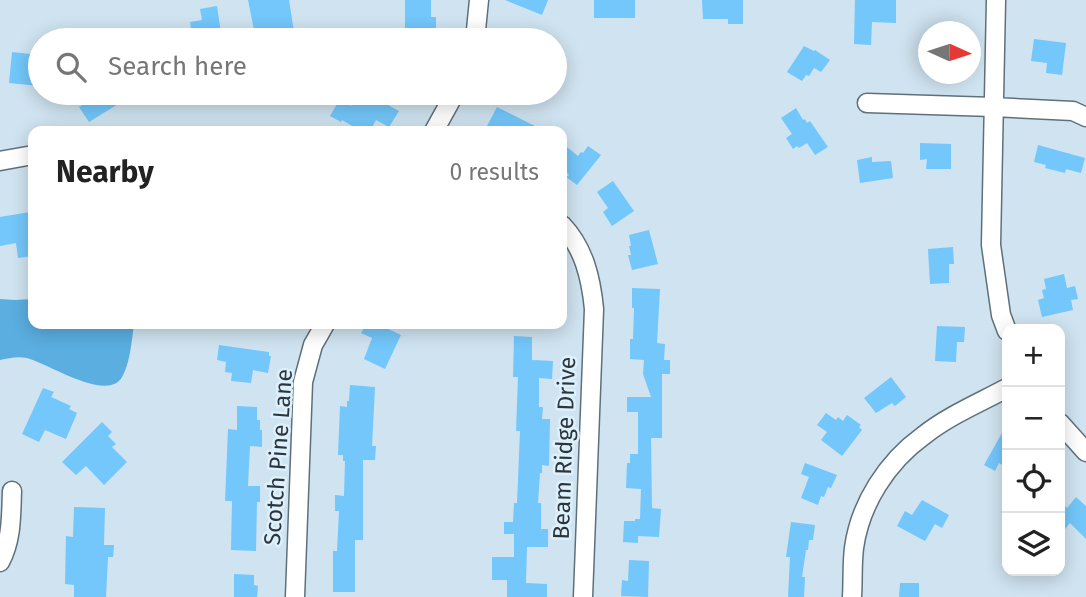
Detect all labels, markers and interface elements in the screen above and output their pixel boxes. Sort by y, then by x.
north arrow [918,21,981,84]
search box [28,28,567,105]
icon: search [52,48,90,86]
text: Search here [108,51,247,82]
text: Nearby [56,154,154,190]
text: 0 results [449,158,539,186]
map controls [1002,324,1065,576]
button: + [1002,324,1065,387]
street label: Beam Ridge Drive [547,356,581,540]
street label: Scotch Pine Lane [258,368,298,546]
button: − [1002,387,1065,450]
button: locate [1002,450,1065,513]
button: layers [1002,513,1065,576]

